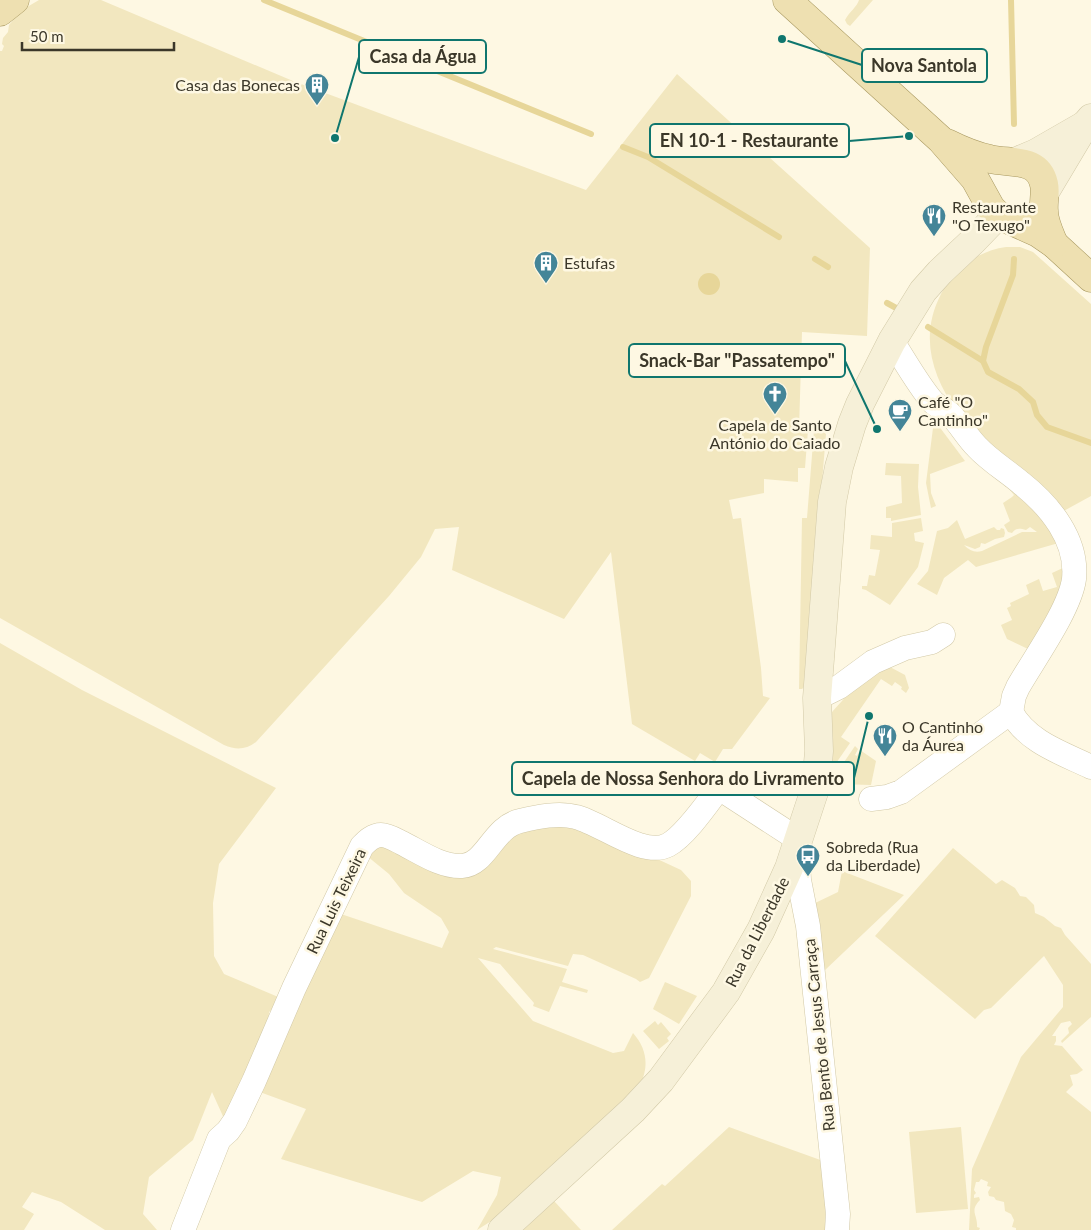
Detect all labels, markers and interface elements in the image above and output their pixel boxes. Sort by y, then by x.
scale bar [22,20,175,52]
text: 50 m [30,27,64,45]
callout: Casa da Água [359,40,486,73]
text: Casa da Água [370,45,476,67]
callout: Nova Santola [862,49,987,82]
text: Nova Santola [871,54,977,76]
building icon: Casa das Bonecas [304,72,330,106]
place label: Casa das Bonecas [175,75,300,94]
callout: EN 10-1 - Restaurante [650,124,849,157]
text: EN 10-1 - Restaurante [660,129,839,151]
place label: Restaurante "O Texugo" [952,197,1036,234]
restaurant icon: Restaurante "O Texugo" [921,203,947,237]
building icon: Estufas [533,250,559,284]
place label: Estufas [564,253,615,272]
callout: Snack-Bar "Passatempo" [629,344,845,377]
text: Snack-Bar "Passatempo" [639,349,835,371]
church icon: Capela de Santo António do Caiado [762,381,788,415]
place label: Café "O Cantinho" [918,392,988,429]
cafe icon: Café "O Cantinho" [887,398,913,432]
place label: Capela de Santo António do Caiado [710,415,840,452]
place label: O Cantinho da Áurea [902,717,983,754]
restaurant icon: O Cantinho da Áurea [872,723,898,757]
callout: Capela de Nossa Senhora do Livramento [512,762,854,795]
text: Capela de Nossa Senhora do Livramento [522,767,844,789]
place label: Sobreda (Rua da Liberdade) [826,837,920,874]
bus stop icon: Sobreda (Rua da Liberdade) [795,843,821,877]
street label: Rua Luis Teixeira [302,845,369,957]
street label: Rua da Liberdade [721,874,792,990]
street label: Rua Bento de Jesus Carraça [799,938,838,1132]

